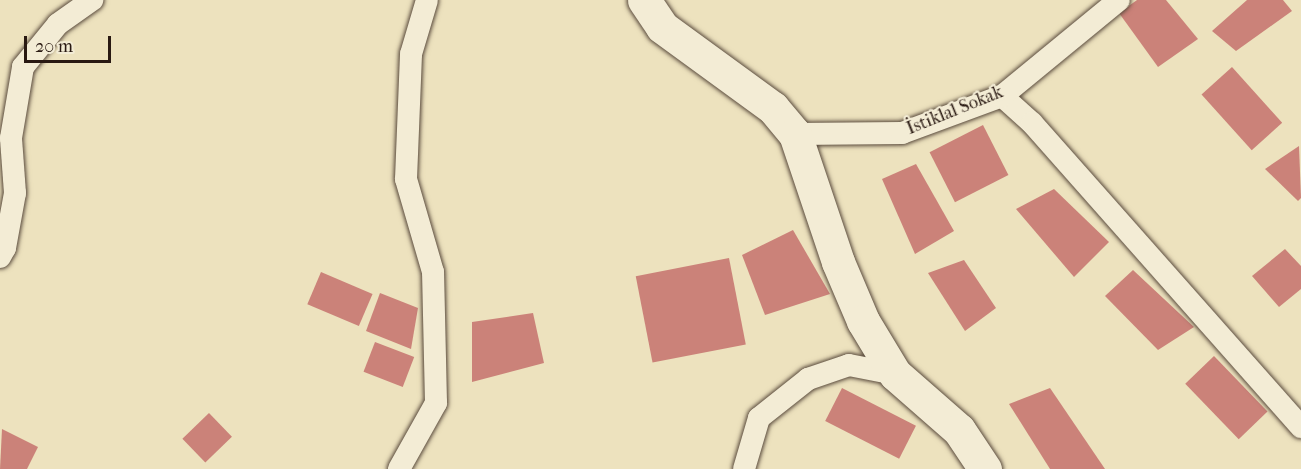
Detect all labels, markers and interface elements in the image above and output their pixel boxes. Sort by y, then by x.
scale bar [27,24,114,62]
text: 20 m [35,36,73,57]
street label: İstiklal Sokak [904,82,1006,140]

